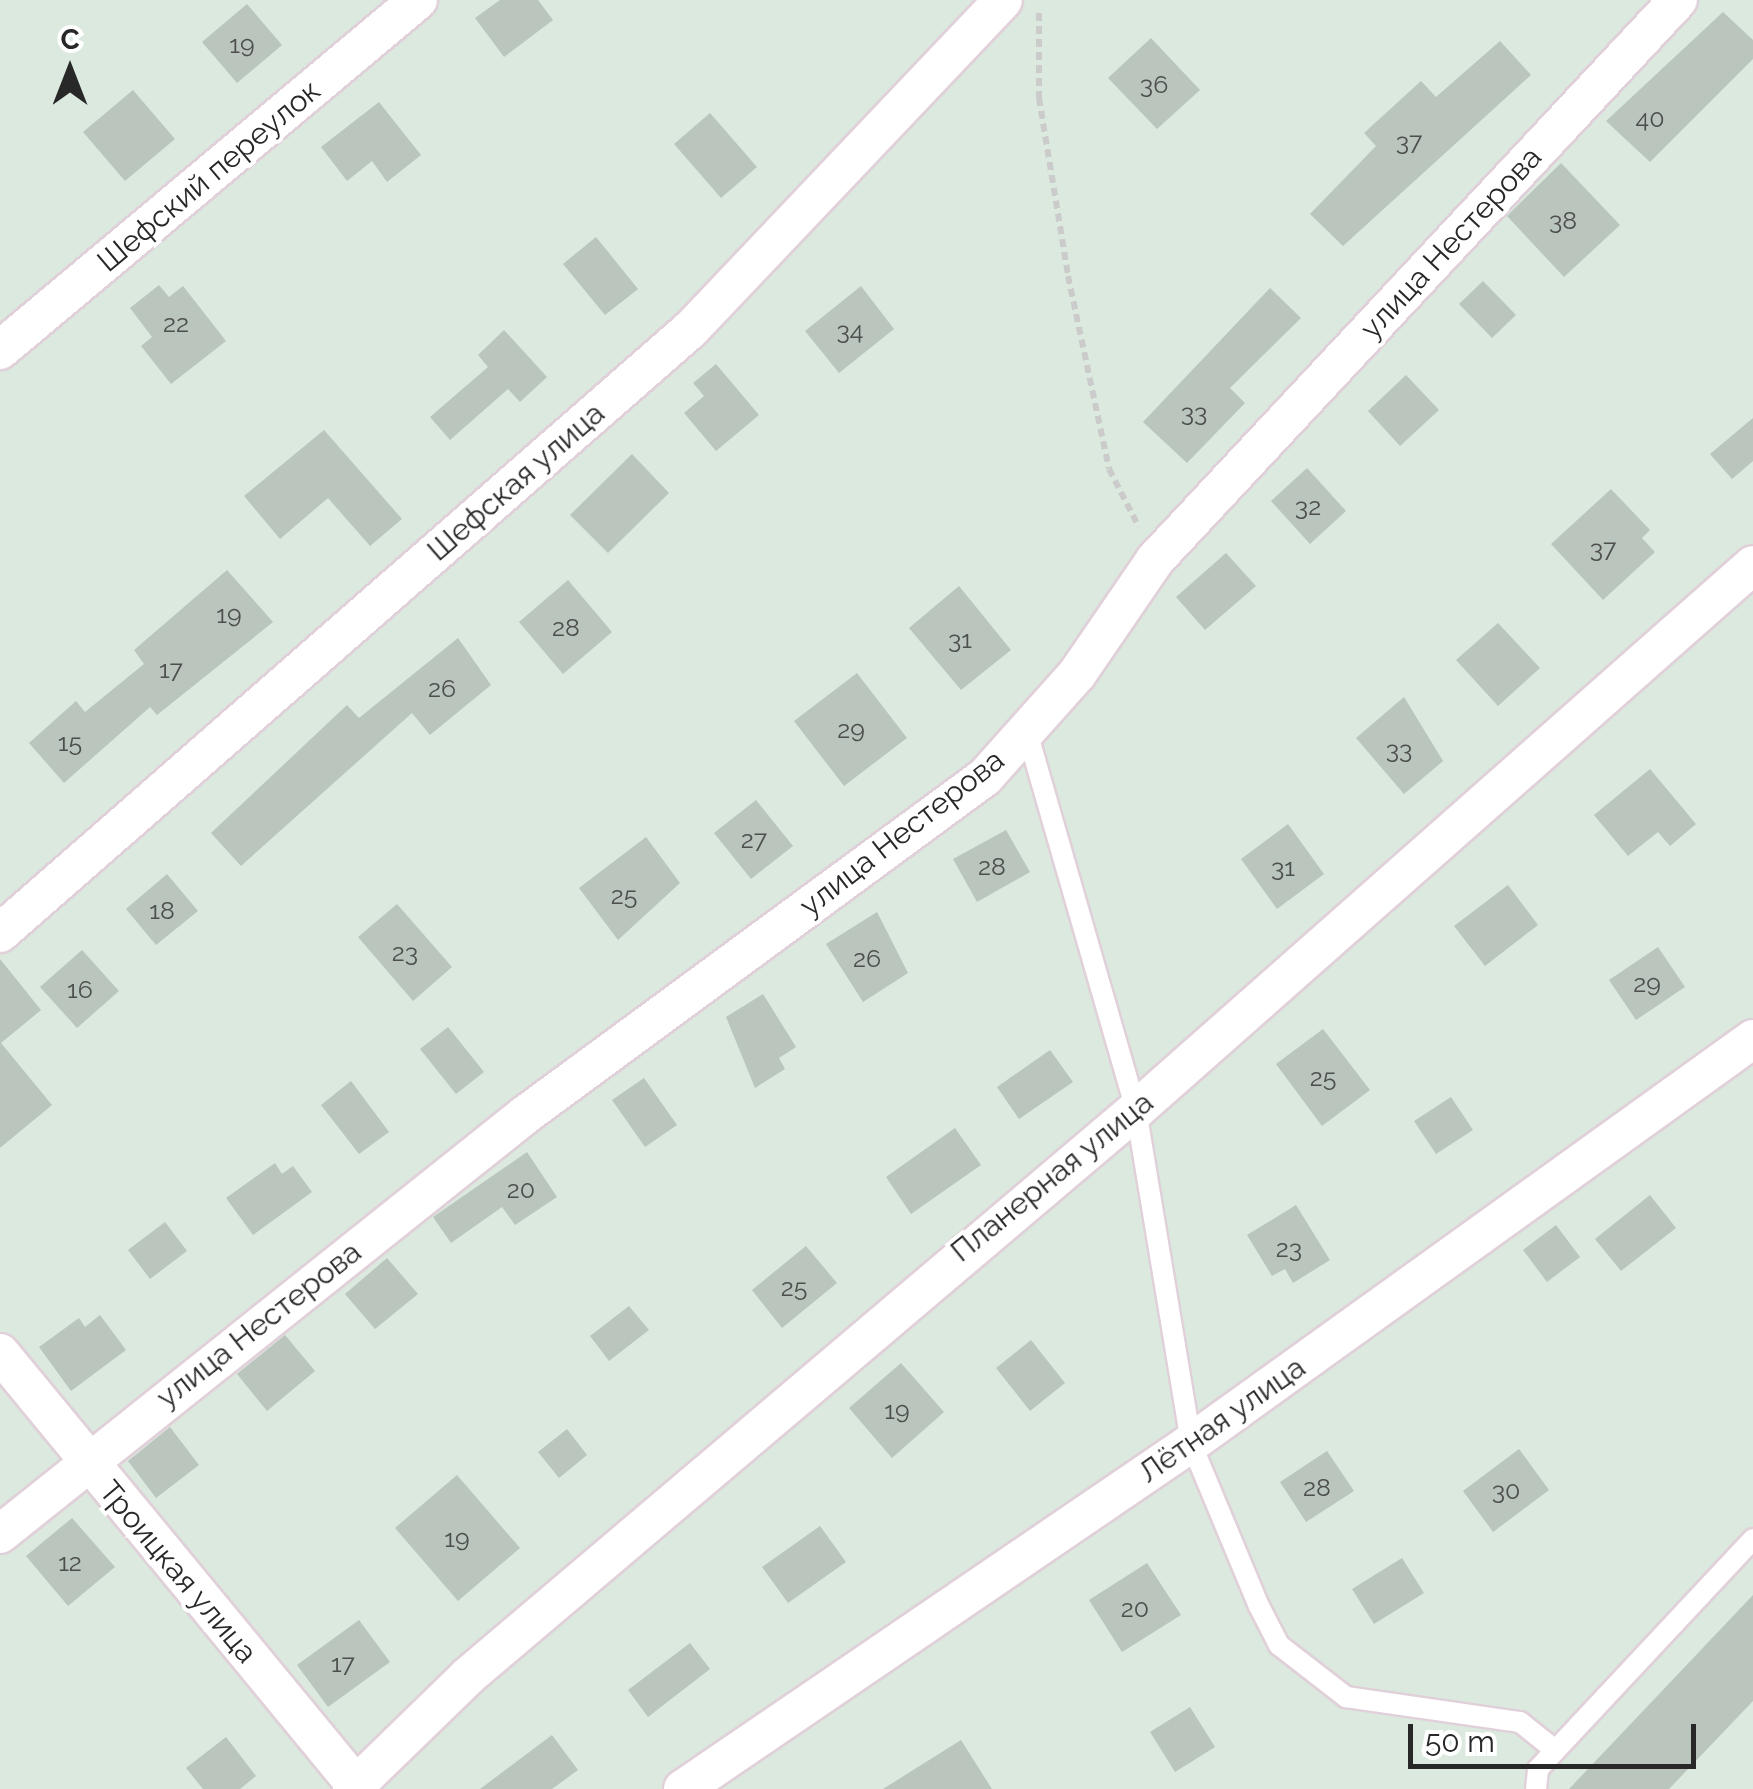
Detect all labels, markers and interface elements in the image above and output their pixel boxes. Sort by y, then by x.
north arrow [20,20,120,120]
text: С [60,23,80,56]
house number: 19 [229,29,255,59]
house number: 36 [1140,69,1168,99]
street label: Шефский переулок [90,72,328,280]
house number: 40 [1636,103,1664,133]
house number: 37 [1396,126,1422,156]
street label: улица Нестерова [1353,140,1549,346]
house number: 38 [1549,205,1577,235]
house number: 22 [163,308,189,338]
house number: 34 [837,315,863,345]
street label: Шефская улица [420,395,612,569]
house number: 33 [1181,397,1207,427]
house number: 32 [1295,491,1321,521]
house number: 37 [1590,533,1616,563]
house number: 19 [216,599,242,629]
house number: 28 [552,612,580,642]
house number: 31 [948,624,972,654]
house number: 17 [159,654,183,684]
house number: 26 [428,673,456,703]
house number: 29 [837,714,865,744]
house number: 15 [58,727,82,757]
house number: 33 [1386,734,1412,764]
street label: улица Нестерова [793,742,1011,924]
house number: 27 [741,824,767,854]
house number: 28 [978,851,1006,881]
house number: 31 [1271,852,1295,882]
house number: 25 [611,880,637,910]
house number: 18 [149,895,175,925]
house number: 23 [392,937,418,967]
house number: 26 [853,943,881,973]
house number: 29 [1633,968,1661,998]
house number: 16 [67,974,93,1004]
house number: 25 [1310,1062,1336,1092]
street label: Планерная улица [943,1084,1161,1270]
house number: 20 [507,1174,535,1204]
house number: 23 [1276,1233,1302,1263]
street label: улица Нестерова [150,1234,368,1416]
house number: 25 [781,1272,807,1302]
street label: Лётная улица [1132,1349,1312,1491]
house number: 19 [884,1395,910,1425]
house number: 28 [1303,1472,1331,1502]
street label: Троицкая улица [91,1473,265,1671]
house number: 30 [1492,1475,1520,1505]
house number: 19 [444,1523,470,1553]
house number: 12 [58,1547,82,1577]
house number: 20 [1121,1593,1149,1623]
house number: 17 [331,1648,355,1678]
scale bar [1413,1704,1700,1766]
text: 50 m [1425,1724,1495,1759]

